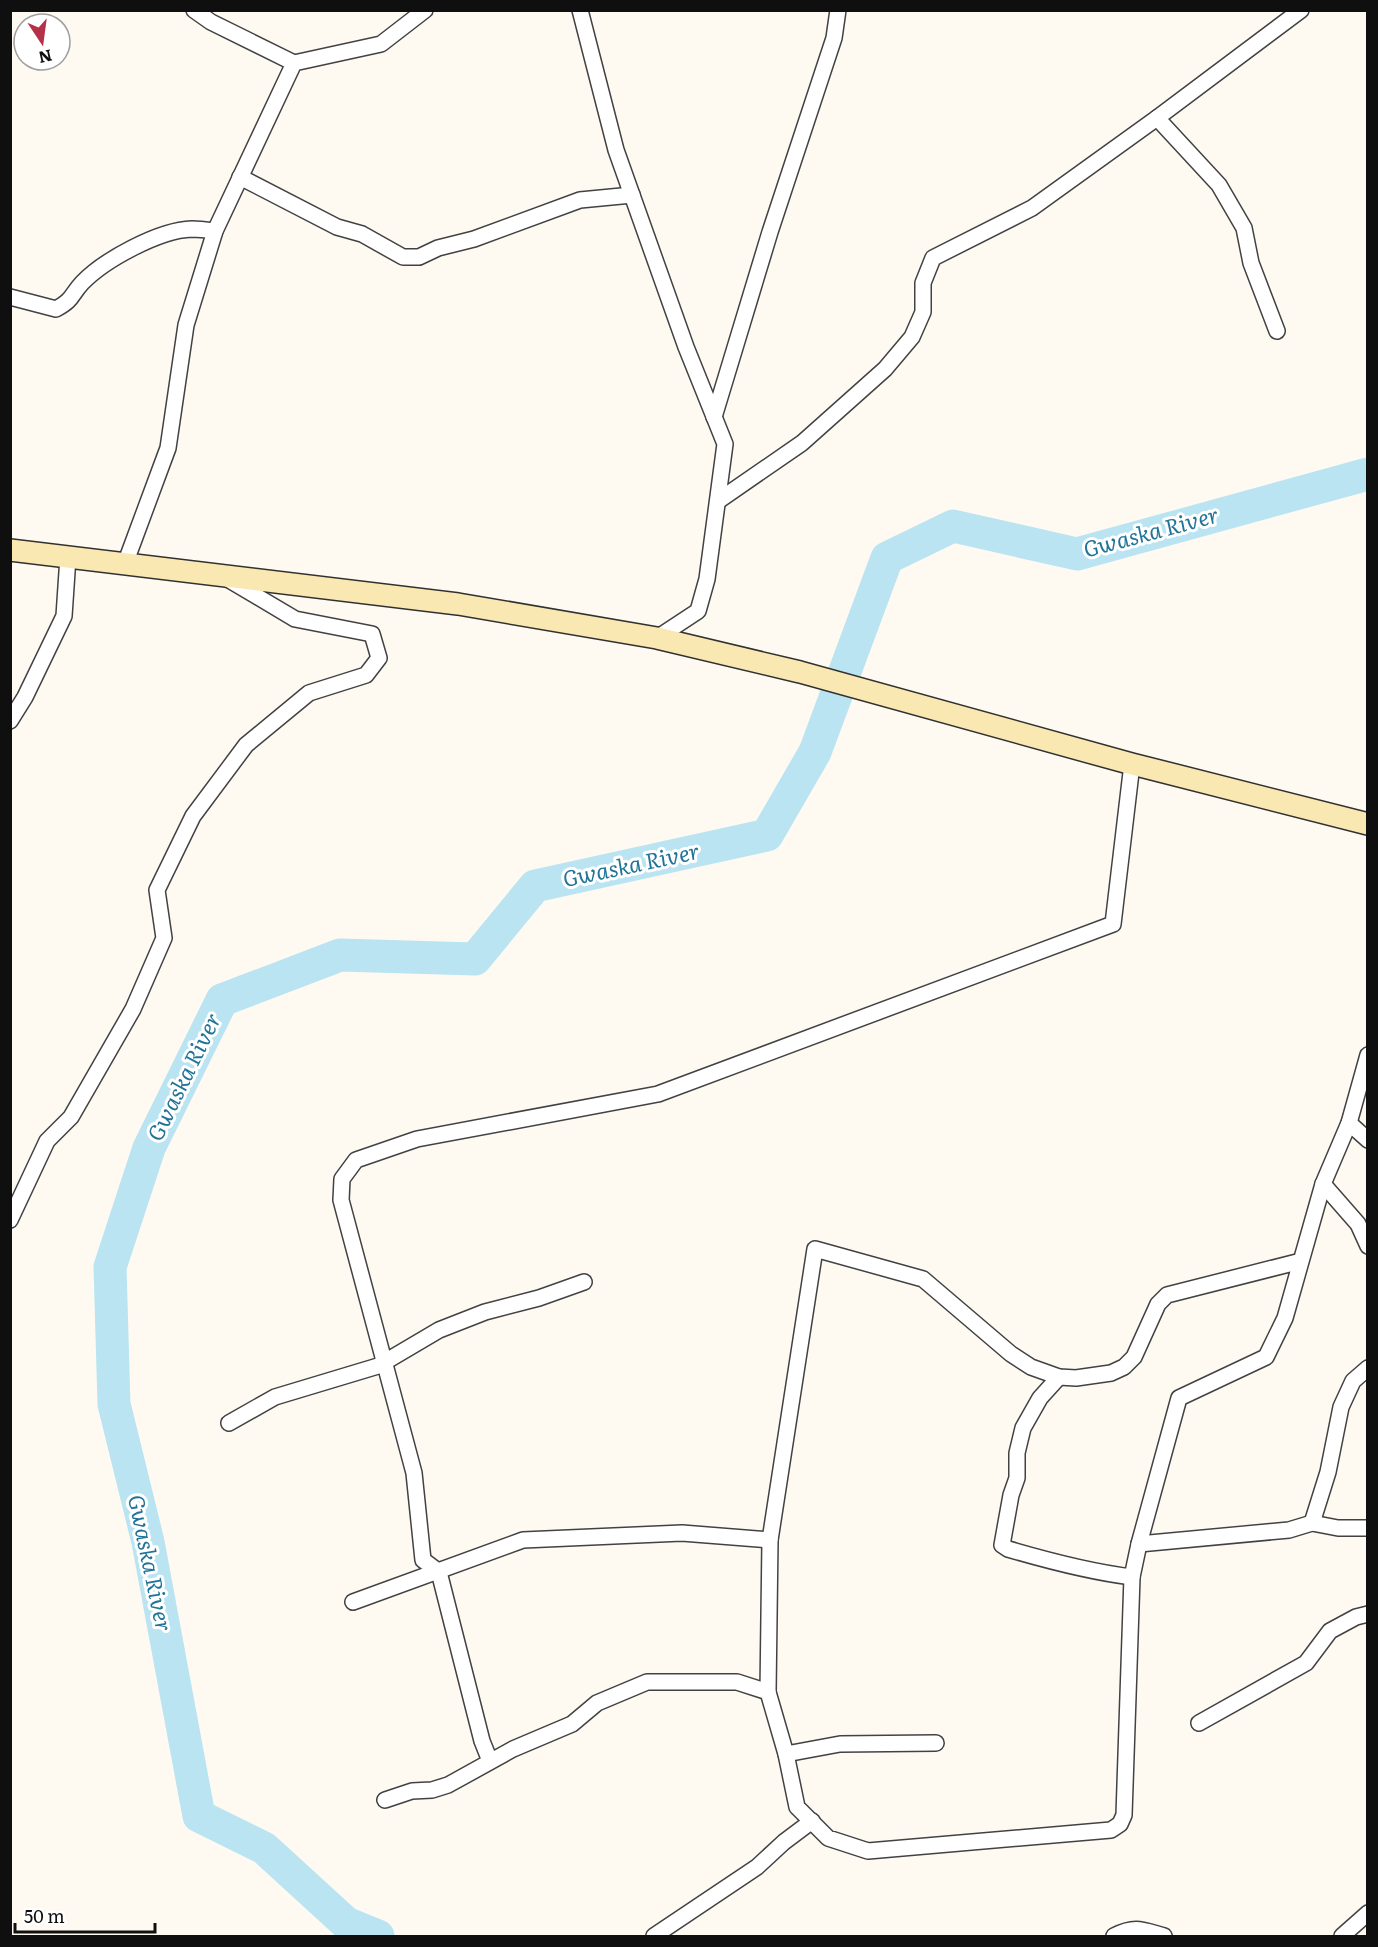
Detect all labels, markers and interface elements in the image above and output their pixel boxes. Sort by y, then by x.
north arrow [12,12,72,72]
text: N [36,44,55,71]
water label: Gwaska River [1079,497,1222,564]
water label: Gwaska River [559,833,702,894]
water label: Gwaska River [137,1007,228,1146]
water label: Gwaska River [121,1491,182,1634]
scale bar [15,1896,154,1934]
text: 50 m [24,1902,65,1929]

